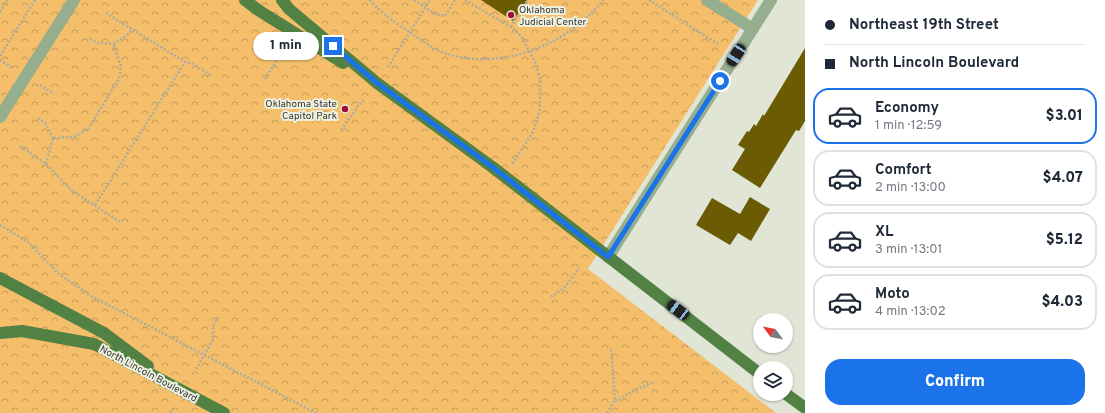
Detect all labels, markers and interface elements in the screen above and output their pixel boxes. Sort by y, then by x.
place label: Oklahoma Judicial Center [519,4,587,29]
marker: Oklahoma Judicial Center [506,10,516,20]
text: Northeast 19th Street [849,16,999,35]
callout: 1 min [253,32,319,60]
route end [324,37,342,55]
text: 1 min [270,38,302,54]
car [724,42,748,68]
text: North Lincoln Boulevard [849,54,1019,73]
route start [711,72,729,90]
place label: Oklahoma State Capitol Park [265,98,337,123]
icon: car [827,98,863,134]
text: Economy [875,99,939,118]
marker: Oklahoma State Capitol Park [340,104,350,114]
text: $3.01 [1046,107,1083,126]
text: 1 min · 12:59 [875,118,942,134]
icon: car [827,160,863,196]
text: Comfort [875,161,932,180]
text: $4.07 [1043,169,1083,188]
text: 2 min · 13:00 [875,180,946,196]
icon: car [827,222,863,258]
text: XL [875,223,893,242]
text: $5.12 [1046,231,1083,250]
text: 3 min · 13:01 [875,242,942,258]
icon: car [827,284,863,320]
text: Moto [875,285,910,304]
text: $4.03 [1041,293,1083,312]
car [665,298,691,322]
text: 4 min · 13:02 [875,304,946,320]
north arrow [753,313,793,353]
map controls [753,313,793,401]
street label: North Lincoln Boulevard [97,343,199,406]
button: Confirm [825,359,1085,405]
button: layers [753,361,793,401]

